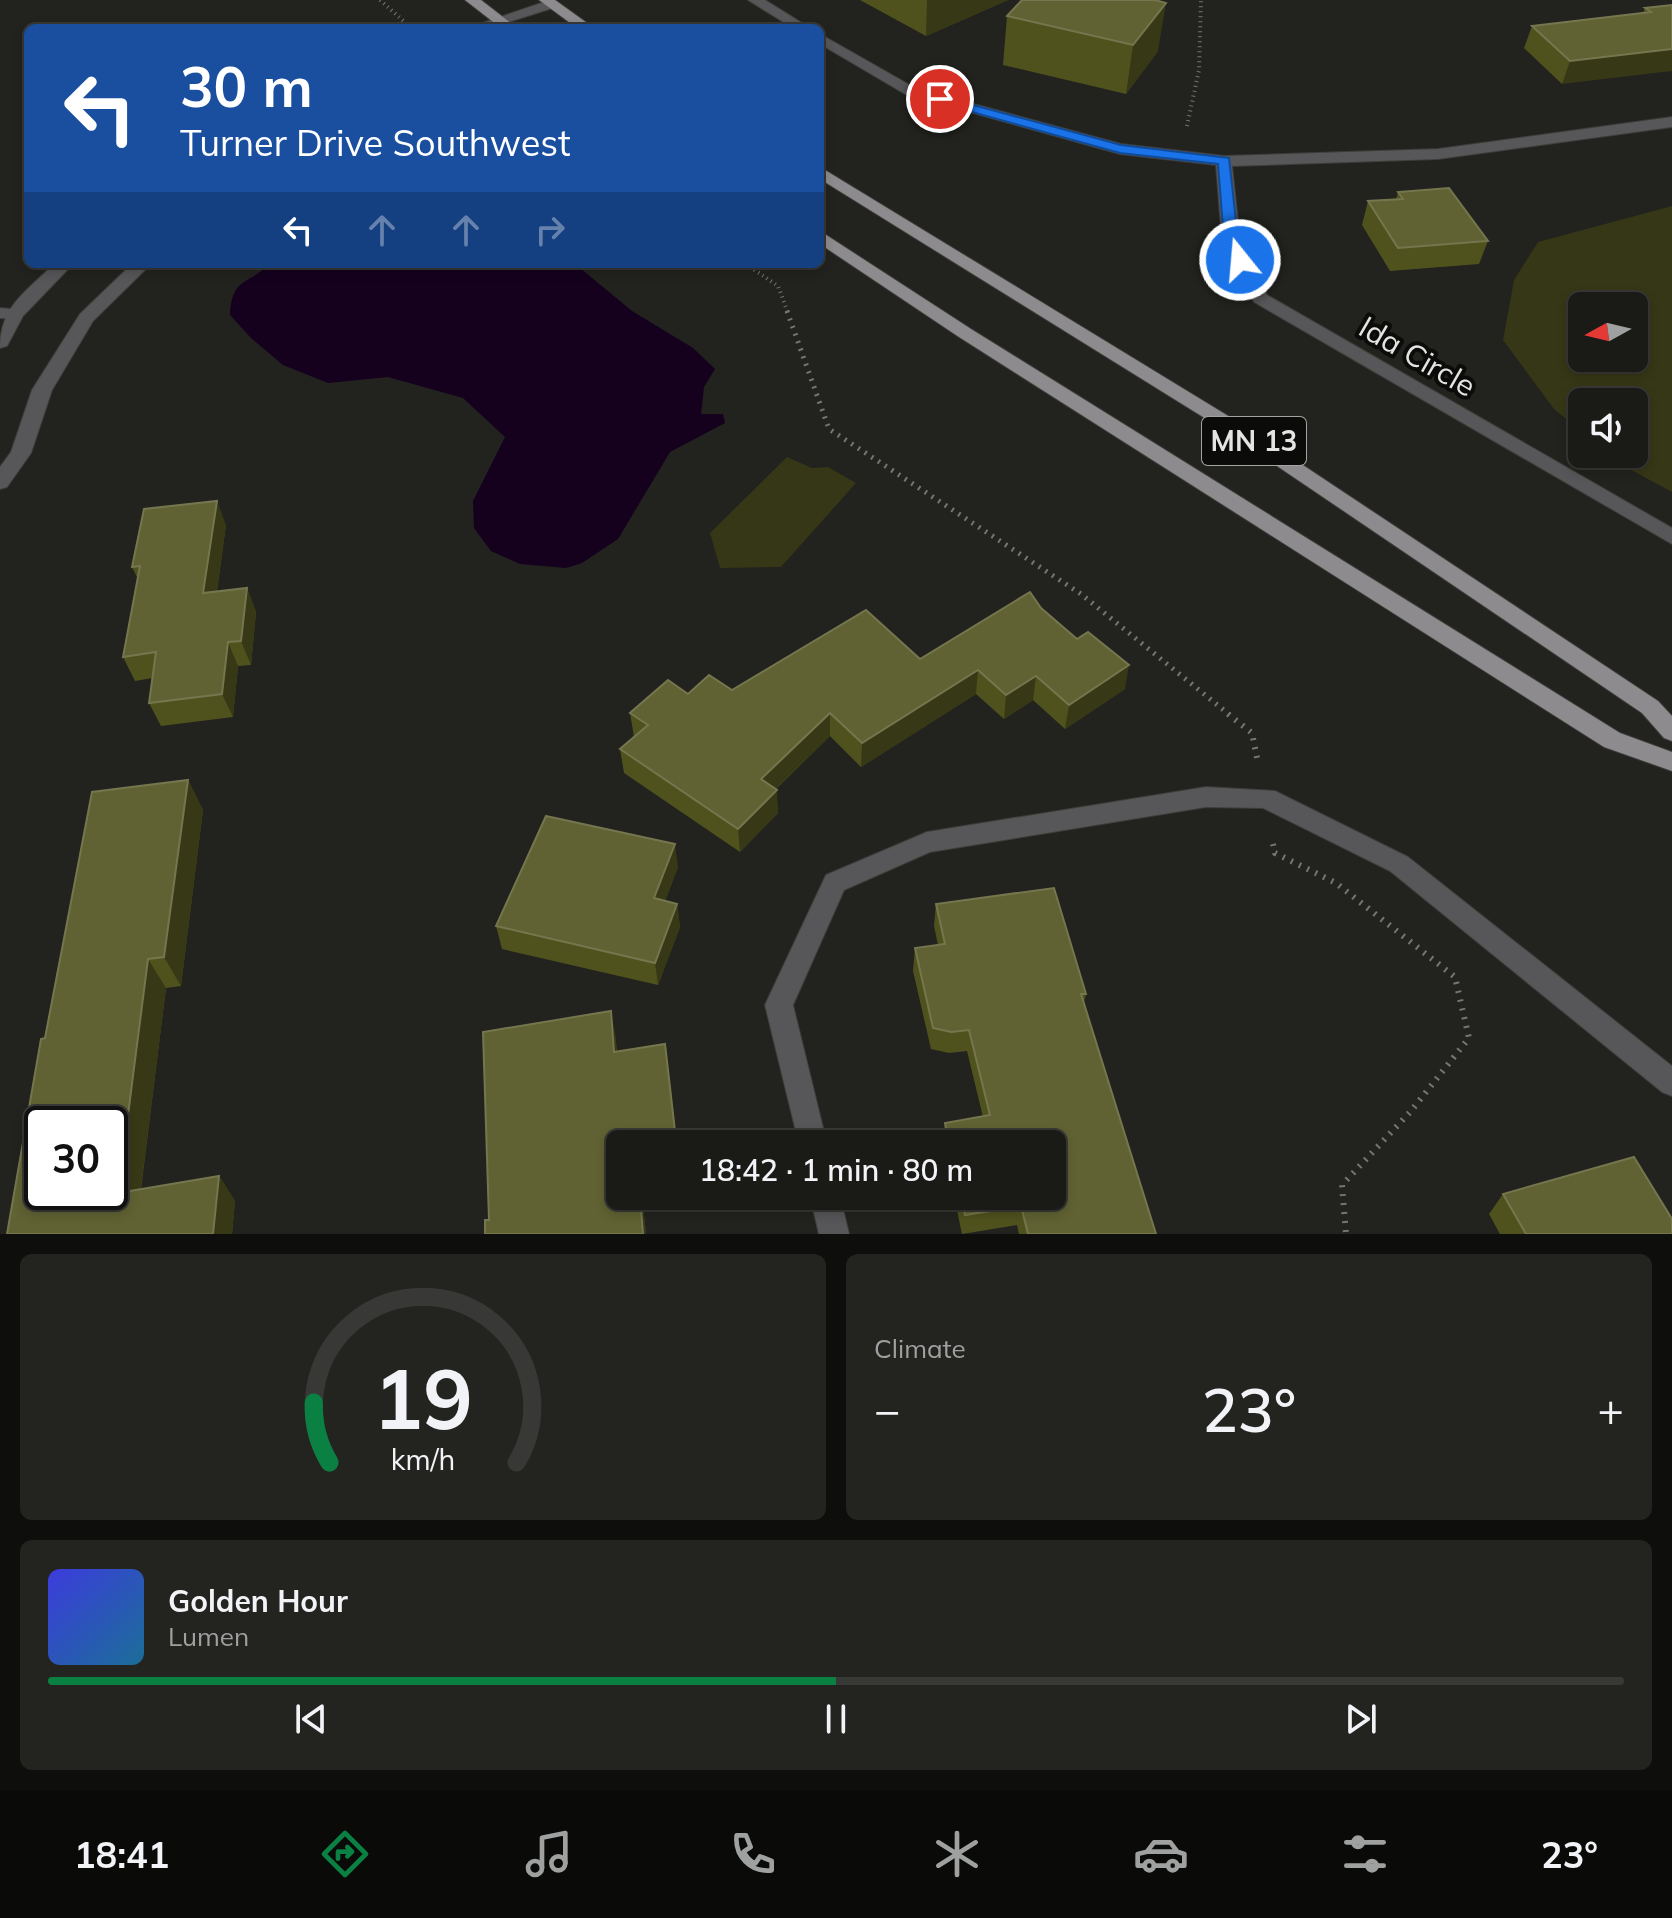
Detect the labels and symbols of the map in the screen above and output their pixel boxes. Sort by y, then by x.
pin [906,65,974,133]
position arrow [1198,218,1282,302]
north arrow [1568,292,1648,372]
street label: Ida Circle [1352,308,1483,405]
road number: MN 13 [1202,417,1306,465]
speed limit sign: 30 [24,1106,128,1210]

